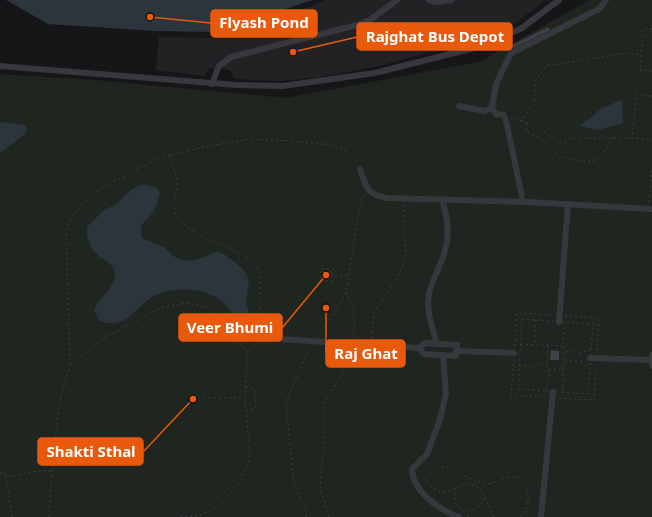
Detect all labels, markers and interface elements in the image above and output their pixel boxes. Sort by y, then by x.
callout: Flyash Pond [211,10,317,37]
text: Flyash Pond [219,12,309,32]
callout: Rajghat Bus Depot [357,23,512,50]
text: Rajghat Bus Depot [366,26,505,46]
callout: Veer Bhumi [179,314,282,341]
text: Veer Bhumi [187,317,273,337]
callout: Raj Ghat [326,340,405,367]
text: Raj Ghat [334,343,398,363]
callout: Shakti Sthal [38,438,143,465]
text: Shakti Sthal [46,441,136,461]

